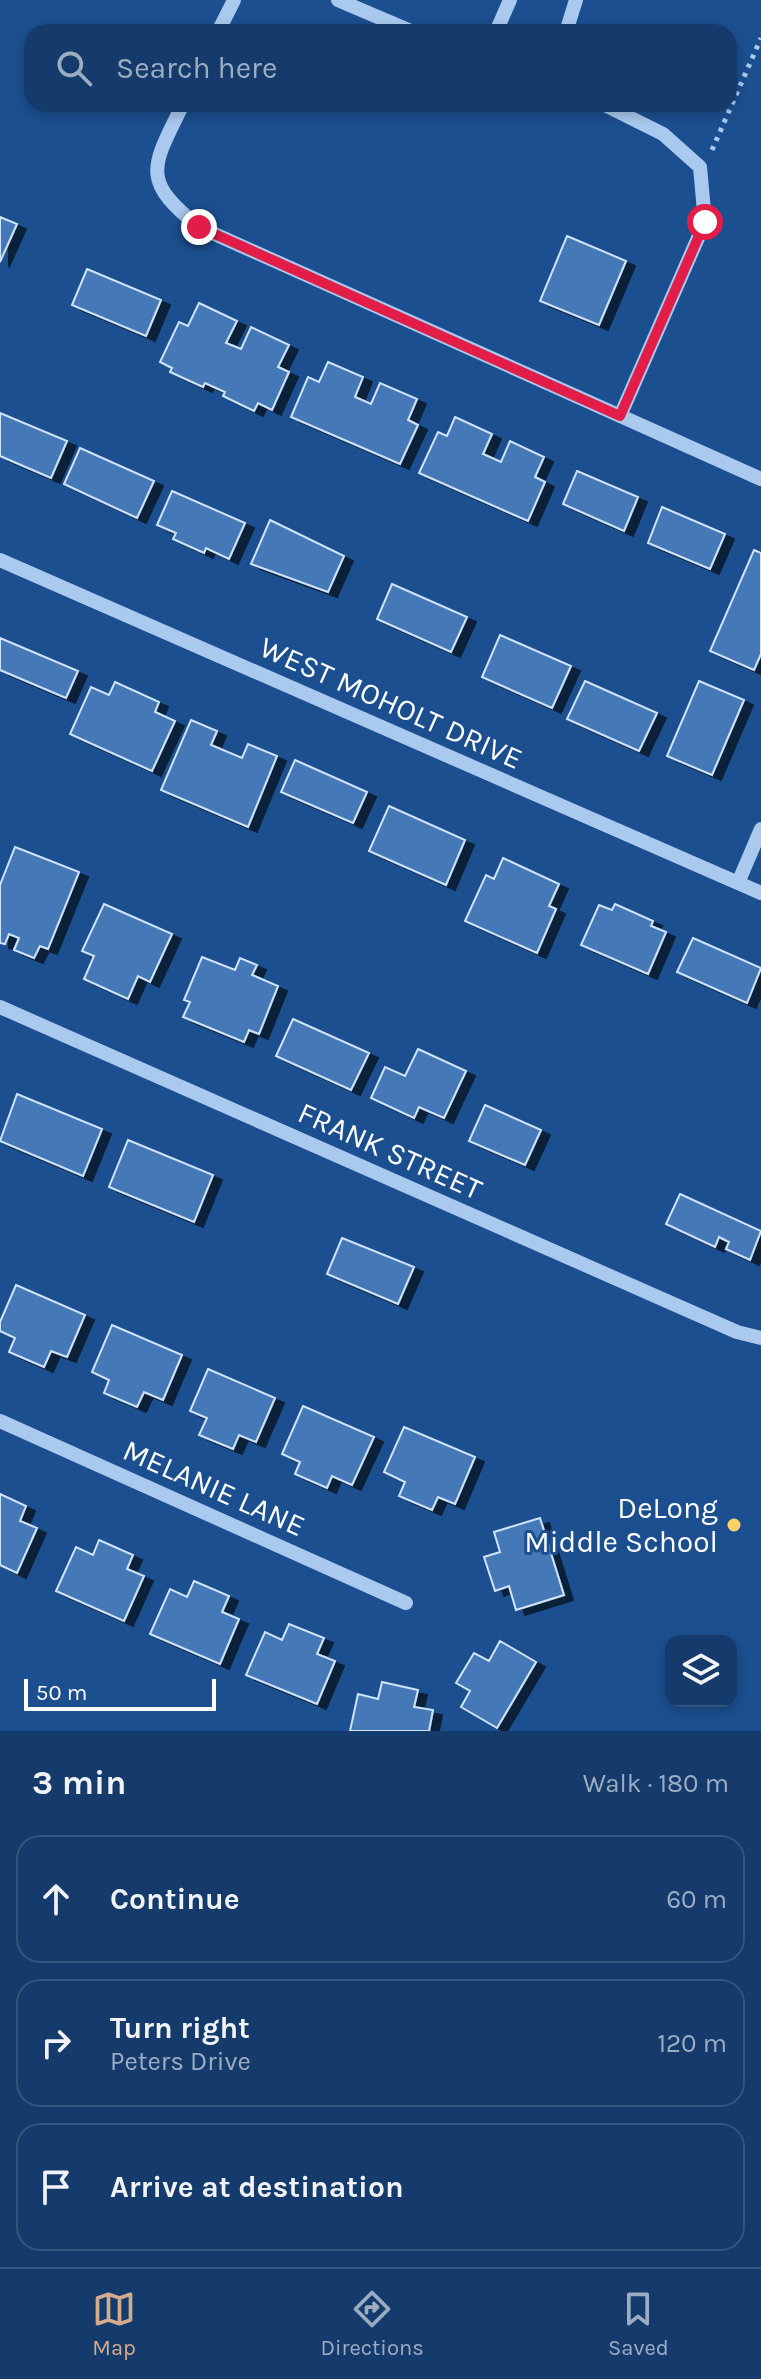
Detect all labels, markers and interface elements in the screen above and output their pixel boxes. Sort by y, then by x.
search box [24,24,737,112]
icon: search [52,46,96,90]
text: Search here [116,50,277,86]
route start [687,204,723,240]
route end [181,209,217,245]
street label: WEST MOHOLT DRIVE [254,629,528,777]
street label: FRANK STREET [292,1094,488,1208]
street label: MELANIE LANE [118,1432,310,1544]
place label: DeLong Middle School [524,1490,718,1560]
marker: DeLong Middle School [725,1516,743,1534]
map controls [665,1635,737,1707]
button: layers [665,1635,737,1707]
scale bar [24,1675,216,1711]
text: 50 m [36,1680,87,1706]
text: 3 min [32,1763,126,1803]
text: Walk · 180 m [583,1768,729,1799]
icon: ahead [34,1877,78,1921]
text: Continue [110,1881,240,1917]
text: 60 m [666,1884,727,1915]
text: Turn right [110,2010,250,2046]
icon: right [34,2021,78,2065]
text: 120 m [657,2028,727,2059]
text: Peters Drive [110,2046,251,2077]
icon: arrive [34,2165,78,2209]
text: Arrive at destination [110,2169,404,2205]
tab: Map [92,2287,136,2361]
tab: Directions [320,2287,424,2361]
tab: Saved [608,2287,669,2361]

